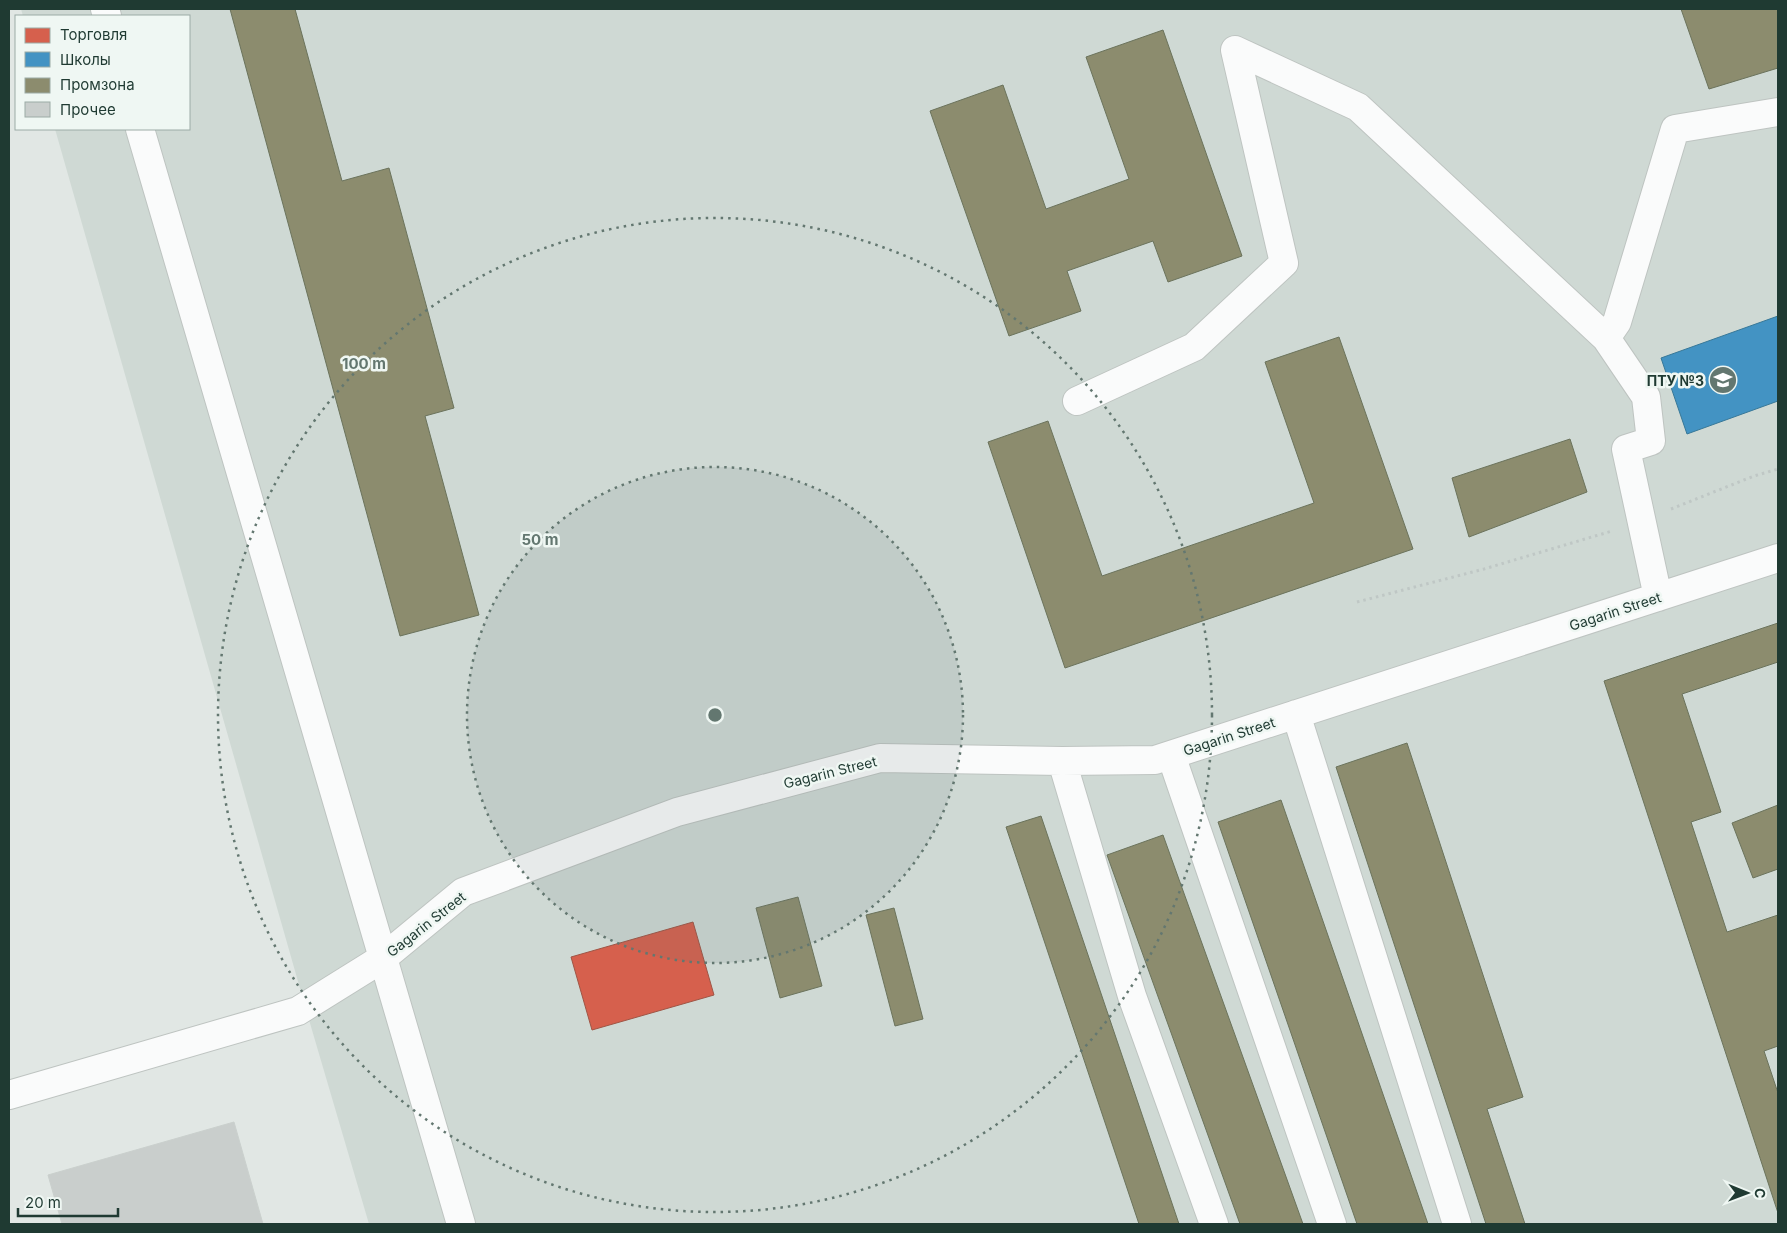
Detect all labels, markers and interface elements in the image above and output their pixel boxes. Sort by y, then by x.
legend [15,15,190,130]
text: Торговля [60,25,127,44]
text: Школы [60,50,111,69]
text: Промзона [60,75,135,94]
text: Прочее [60,100,116,119]
text: 100 m [342,354,386,373]
school or university icon: ПТУ №3 [1708,365,1738,395]
place label: ПТУ №3 [1647,372,1704,389]
text: 50 m [522,530,558,549]
street label: Gagarin Street [1567,588,1663,634]
centre of rings [706,706,724,724]
street label: Gagarin Street [1181,713,1277,759]
street label: Gagarin Street [782,752,879,792]
street label: Gagarin Street [383,888,469,960]
north arrow [1722,1168,1772,1218]
scale bar [18,1186,118,1218]
text: С [1752,1188,1769,1199]
text: 20 m [25,1193,61,1212]

